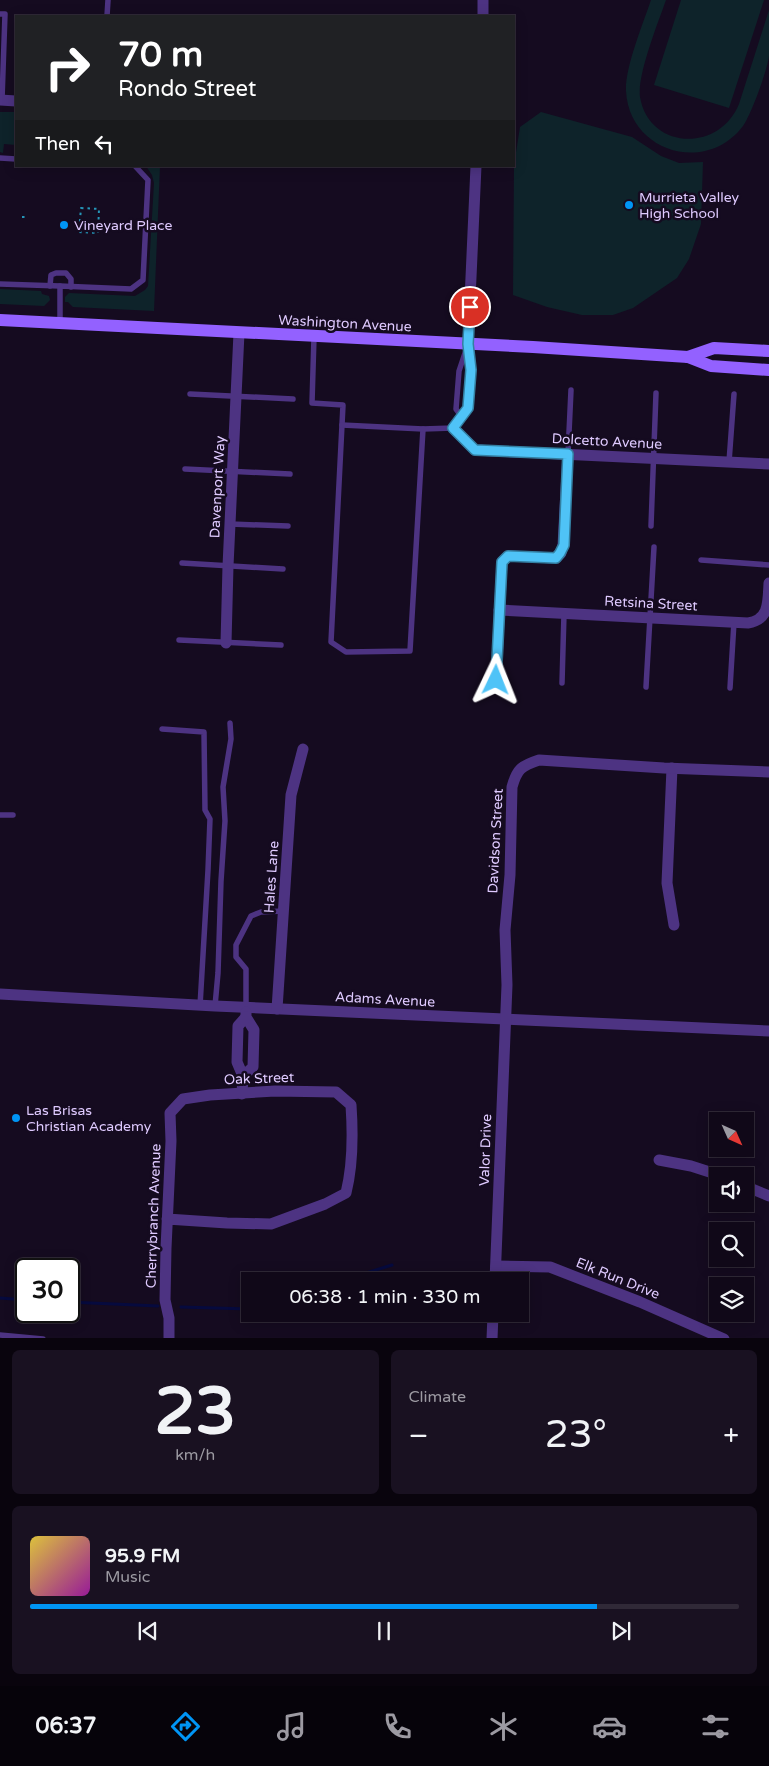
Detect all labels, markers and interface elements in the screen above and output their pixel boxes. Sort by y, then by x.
text: 70 m [118,34,203,76]
icon: right [35,35,100,100]
text: Rondo Street [118,76,256,102]
icon: left [90,130,118,158]
text: Then [35,133,80,155]
place label: Murrieta Valley High School [639,189,739,222]
marker: Murrieta Valley High School [623,199,635,211]
place label: Vineyard Place [74,217,172,234]
marker: Vineyard Place [58,219,70,231]
pin [449,286,491,328]
icon: arrive [456,293,484,321]
street label: Washington Avenue [278,312,412,335]
street label: Dolcetto Avenue [551,430,663,453]
street label: Davenport Way [206,435,229,539]
street label: Retsina Street [604,593,699,614]
position arrow [469,653,521,705]
street label: Davidson Street [484,787,507,894]
street label: Hales Lane [260,840,283,914]
street label: Adams Avenue [334,988,436,1011]
street label: Oak Street [224,1069,295,1088]
place label: Las Brisas Christian Academy [26,1102,152,1135]
marker: Las Brisas Christian Academy [10,1112,22,1124]
north arrow [709,1112,754,1158]
map controls [709,1112,754,1322]
street label: Valor Drive [476,1114,495,1186]
street label: Cherrybranch Avenue [142,1143,165,1289]
button: sound [709,1167,754,1212]
button: search [709,1222,754,1267]
street label: Elk Run Drive [573,1254,662,1303]
speed limit sign: 30 [15,1258,80,1323]
button: layers [709,1277,754,1322]
text: 06:38 · 1 min · 330 m [289,1286,481,1308]
text: 23 [154,1373,236,1452]
text: Climate [409,1387,466,1407]
text: 23° [545,1412,607,1458]
text: − [409,1419,428,1453]
text: + [723,1419,739,1453]
text: km/h [175,1445,215,1465]
text: 95.9 FM [105,1545,180,1567]
text: Music [105,1567,150,1587]
icon: previous [134,1617,162,1645]
icon: pause [370,1617,398,1645]
icon: next [607,1617,635,1645]
icon: directions [168,1709,203,1744]
icon: music [274,1709,309,1744]
icon: phone [380,1709,415,1744]
icon: climate [486,1709,521,1744]
icon: car [592,1709,627,1744]
icon: filters [698,1709,733,1744]
text: 06:37 [36,1713,97,1739]

